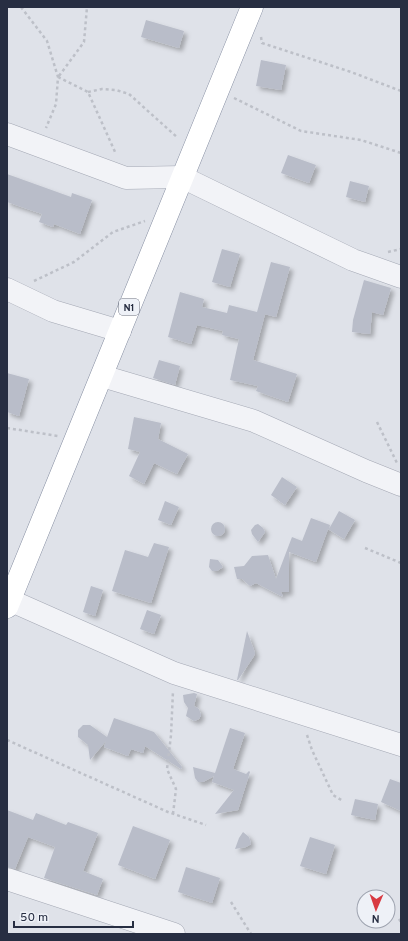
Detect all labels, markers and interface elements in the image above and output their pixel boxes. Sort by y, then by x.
road number: N1 [119,299,139,315]
north arrow [356,889,396,929]
scale bar [14,903,133,929]
text: 50 m [20,910,48,926]
text: N [371,911,380,925]

